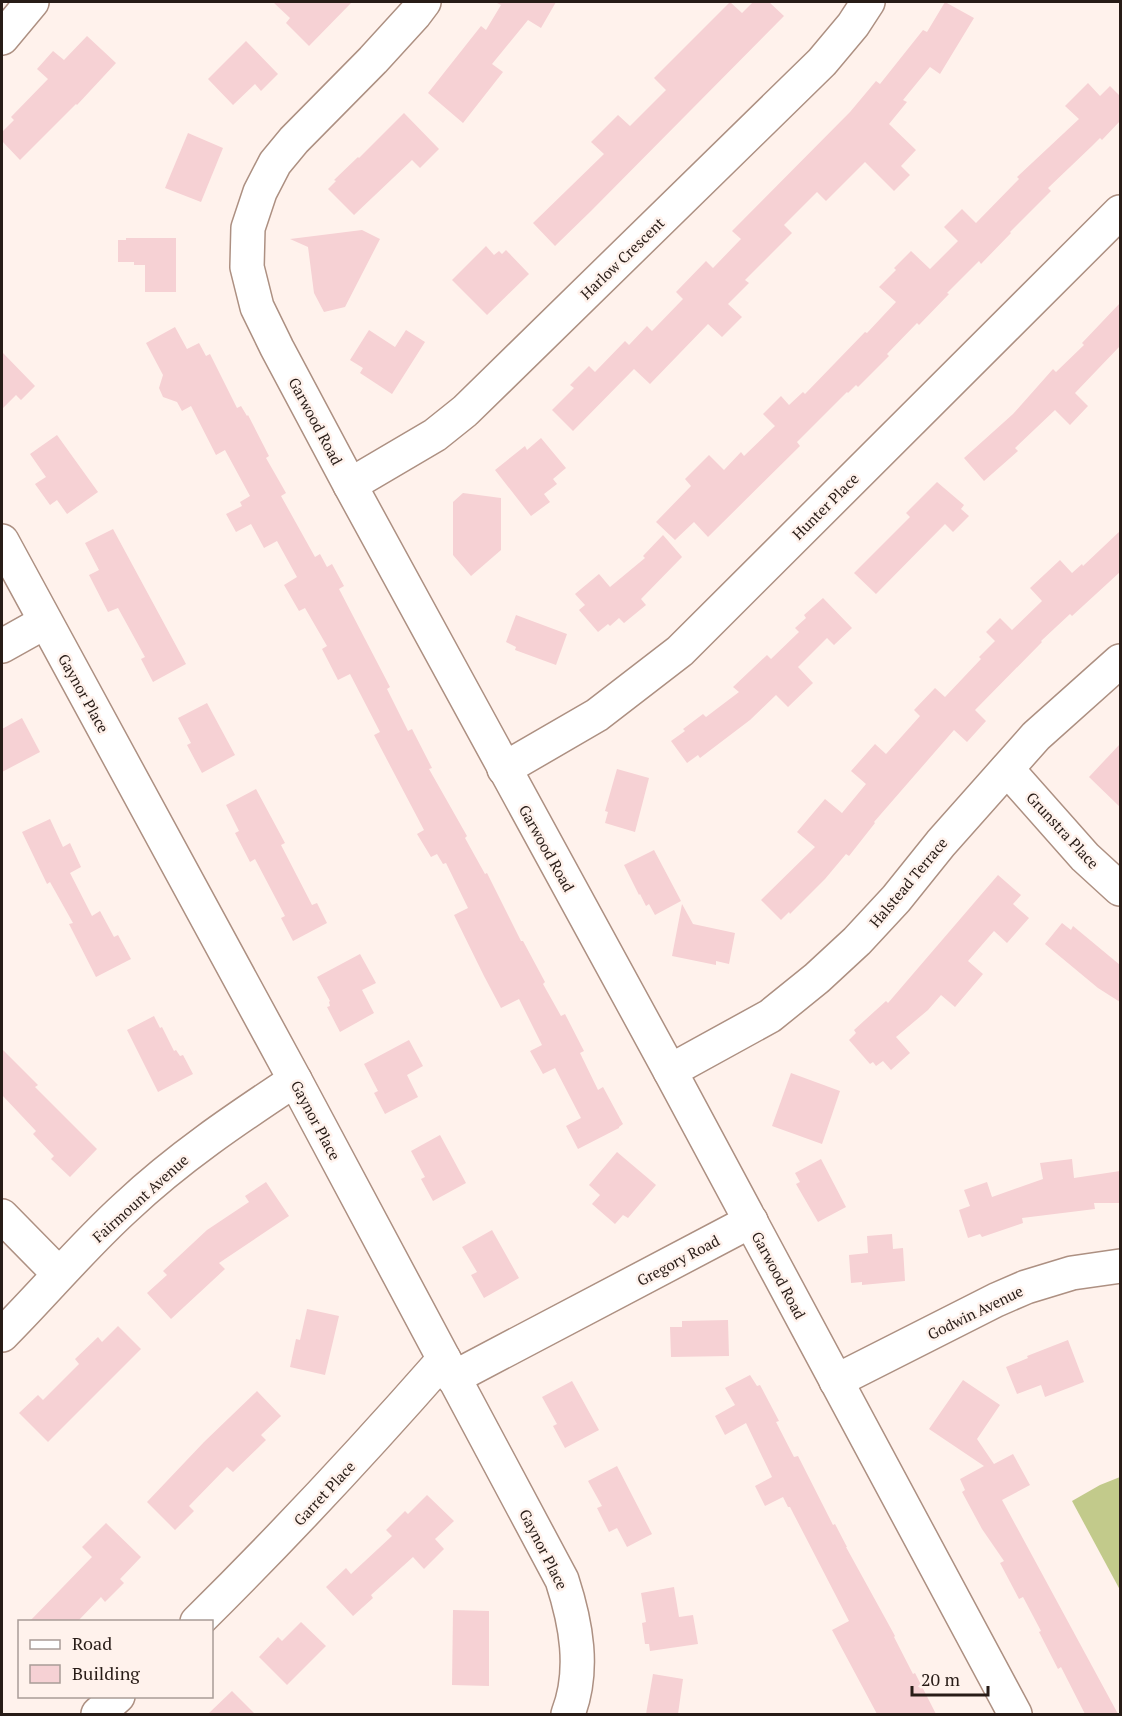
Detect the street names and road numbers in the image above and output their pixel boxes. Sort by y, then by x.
street label: Harlow Crescent [576,212,669,303]
street label: Garwood Road [284,374,348,468]
street label: Hunter Place [787,468,863,544]
street label: Gaynor Place [54,650,114,736]
street label: Grunstra Place [1022,787,1104,873]
street label: Garwood Road [515,801,579,895]
street label: Halstead Terrace [865,833,951,931]
street label: Gaynor Place [287,1077,345,1163]
street label: Fairmount Avenue [88,1149,192,1247]
street label: Garwood Road [747,1228,811,1322]
street label: Gregory Road [633,1230,723,1290]
street label: Godwin Avenue [924,1280,1026,1344]
street label: Garret Place [289,1456,359,1530]
street label: Gaynor Place [515,1506,573,1592]

